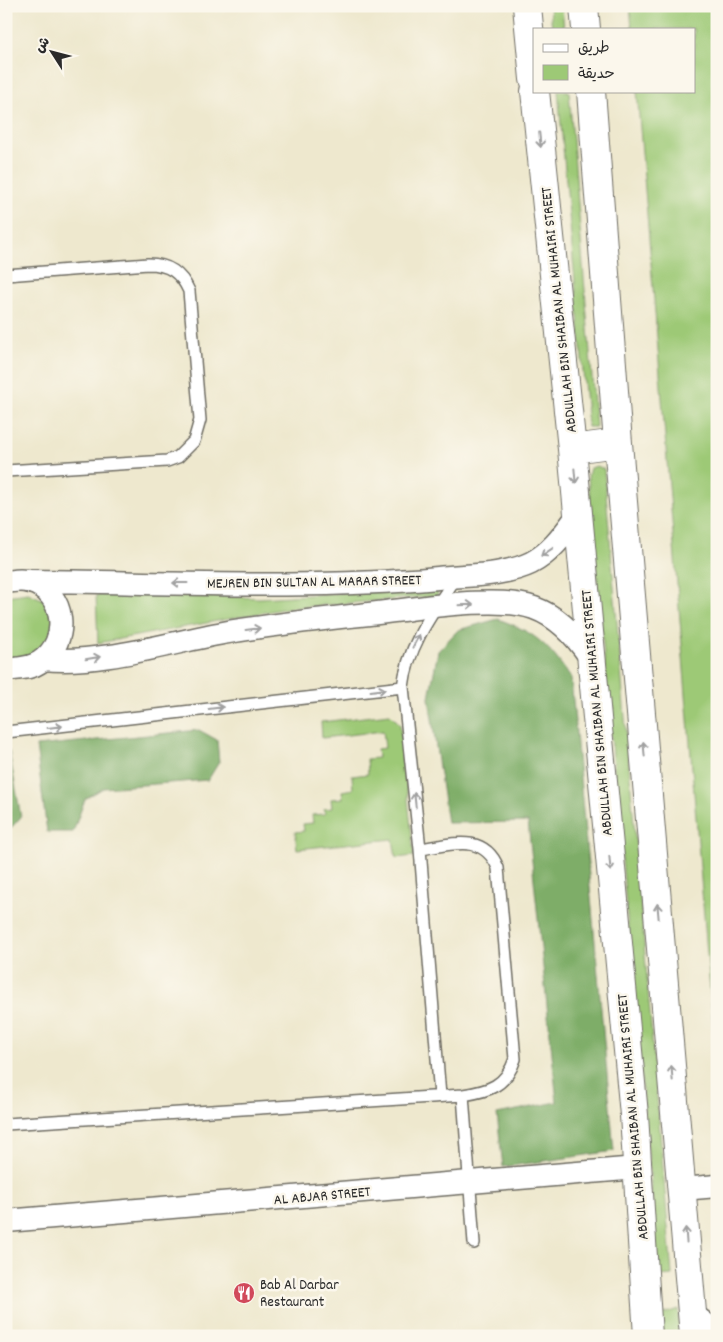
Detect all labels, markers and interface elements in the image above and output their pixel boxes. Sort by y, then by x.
north arrow [28,28,78,78]
legend [533,28,696,92]
text: ش [30,33,56,58]
text: طريق [578,38,610,60]
text: حديقة [578,64,615,86]
one-way arrow [536,131,545,147]
street label: ABDULLAH BIN SHAIBAN AL MUHAIRI STREET [536,186,584,434]
one-way arrow [570,467,579,483]
one-way arrow [540,547,554,557]
street label: MEJREN BIN SULTAN AL MARAR STREET [207,570,421,596]
one-way arrow [172,578,188,588]
street label: ABDULLAH BIN SHAIBAN AL MUHAIRI STREET [576,589,620,837]
one-way arrow [458,600,474,609]
one-way arrow [244,624,260,634]
one-way arrow [411,633,421,648]
one-way arrow [84,653,100,663]
one-way arrow [369,685,385,695]
one-way arrow [208,703,224,713]
one-way arrow [46,722,62,732]
one-way arrow [639,741,649,757]
one-way arrow [410,793,420,809]
one-way arrow [605,856,614,872]
one-way arrow [653,903,663,919]
street label: ABDULLAH BIN SHAIBAN AL MUHAIRI STREET [612,993,656,1241]
one-way arrow [667,1065,677,1081]
street label: AL ABJAR STREET [273,1182,371,1212]
one-way arrow [681,1227,690,1243]
place label: Bab Al Darbar Restaurant [260,1275,339,1314]
restaurant icon: Bab Al Darbar Restaurant [232,1281,256,1305]

